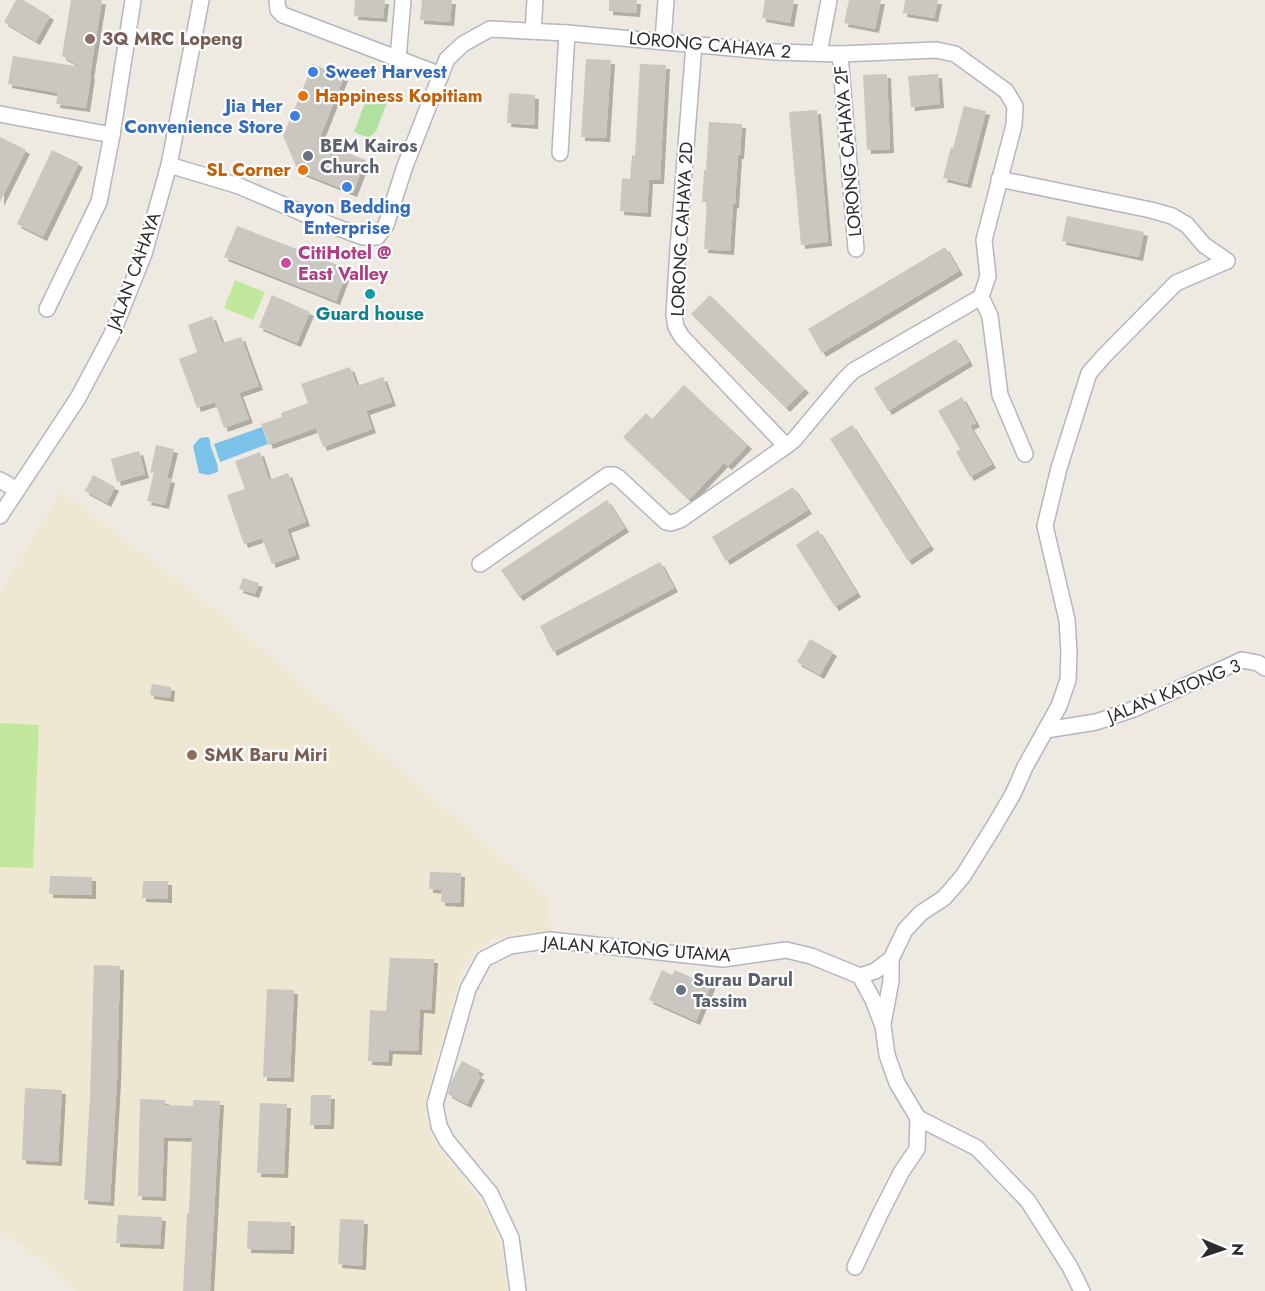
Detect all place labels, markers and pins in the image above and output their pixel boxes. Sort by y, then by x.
place label: 3Q MRC Lopeng [102,26,243,52]
marker: 3Q MRC Lopeng [83,32,97,46]
place label: Sweet Harvest [325,59,447,85]
marker: Sweet Harvest [306,65,320,79]
place label: Happiness Kopitiam [315,83,482,109]
marker: Happiness Kopitiam [296,89,310,103]
place label: Jia Her Convenience Store [124,93,284,140]
marker: Jia Her Convenience Store [288,109,302,123]
place label: BEM Kairos Church [320,133,417,180]
marker: BEM Kairos Church [301,149,315,163]
place label: SL Corner [206,157,292,183]
marker: SL Corner [296,163,310,177]
marker: Rayon Bedding Enterprise [340,180,354,194]
place label: Rayon Bedding Enterprise [283,194,411,241]
place label: CitiHotel @ East Valley [298,240,391,287]
marker: CitiHotel @ East Valley [279,256,293,270]
marker: Guard house [363,287,377,301]
place label: Guard house [316,301,424,327]
place label: SMK Baru Miri [204,742,327,768]
marker: SMK Baru Miri [185,748,199,762]
place label: Surau Darul Tassim [693,967,793,1014]
marker: Surau Darul Tassim [674,983,688,997]

